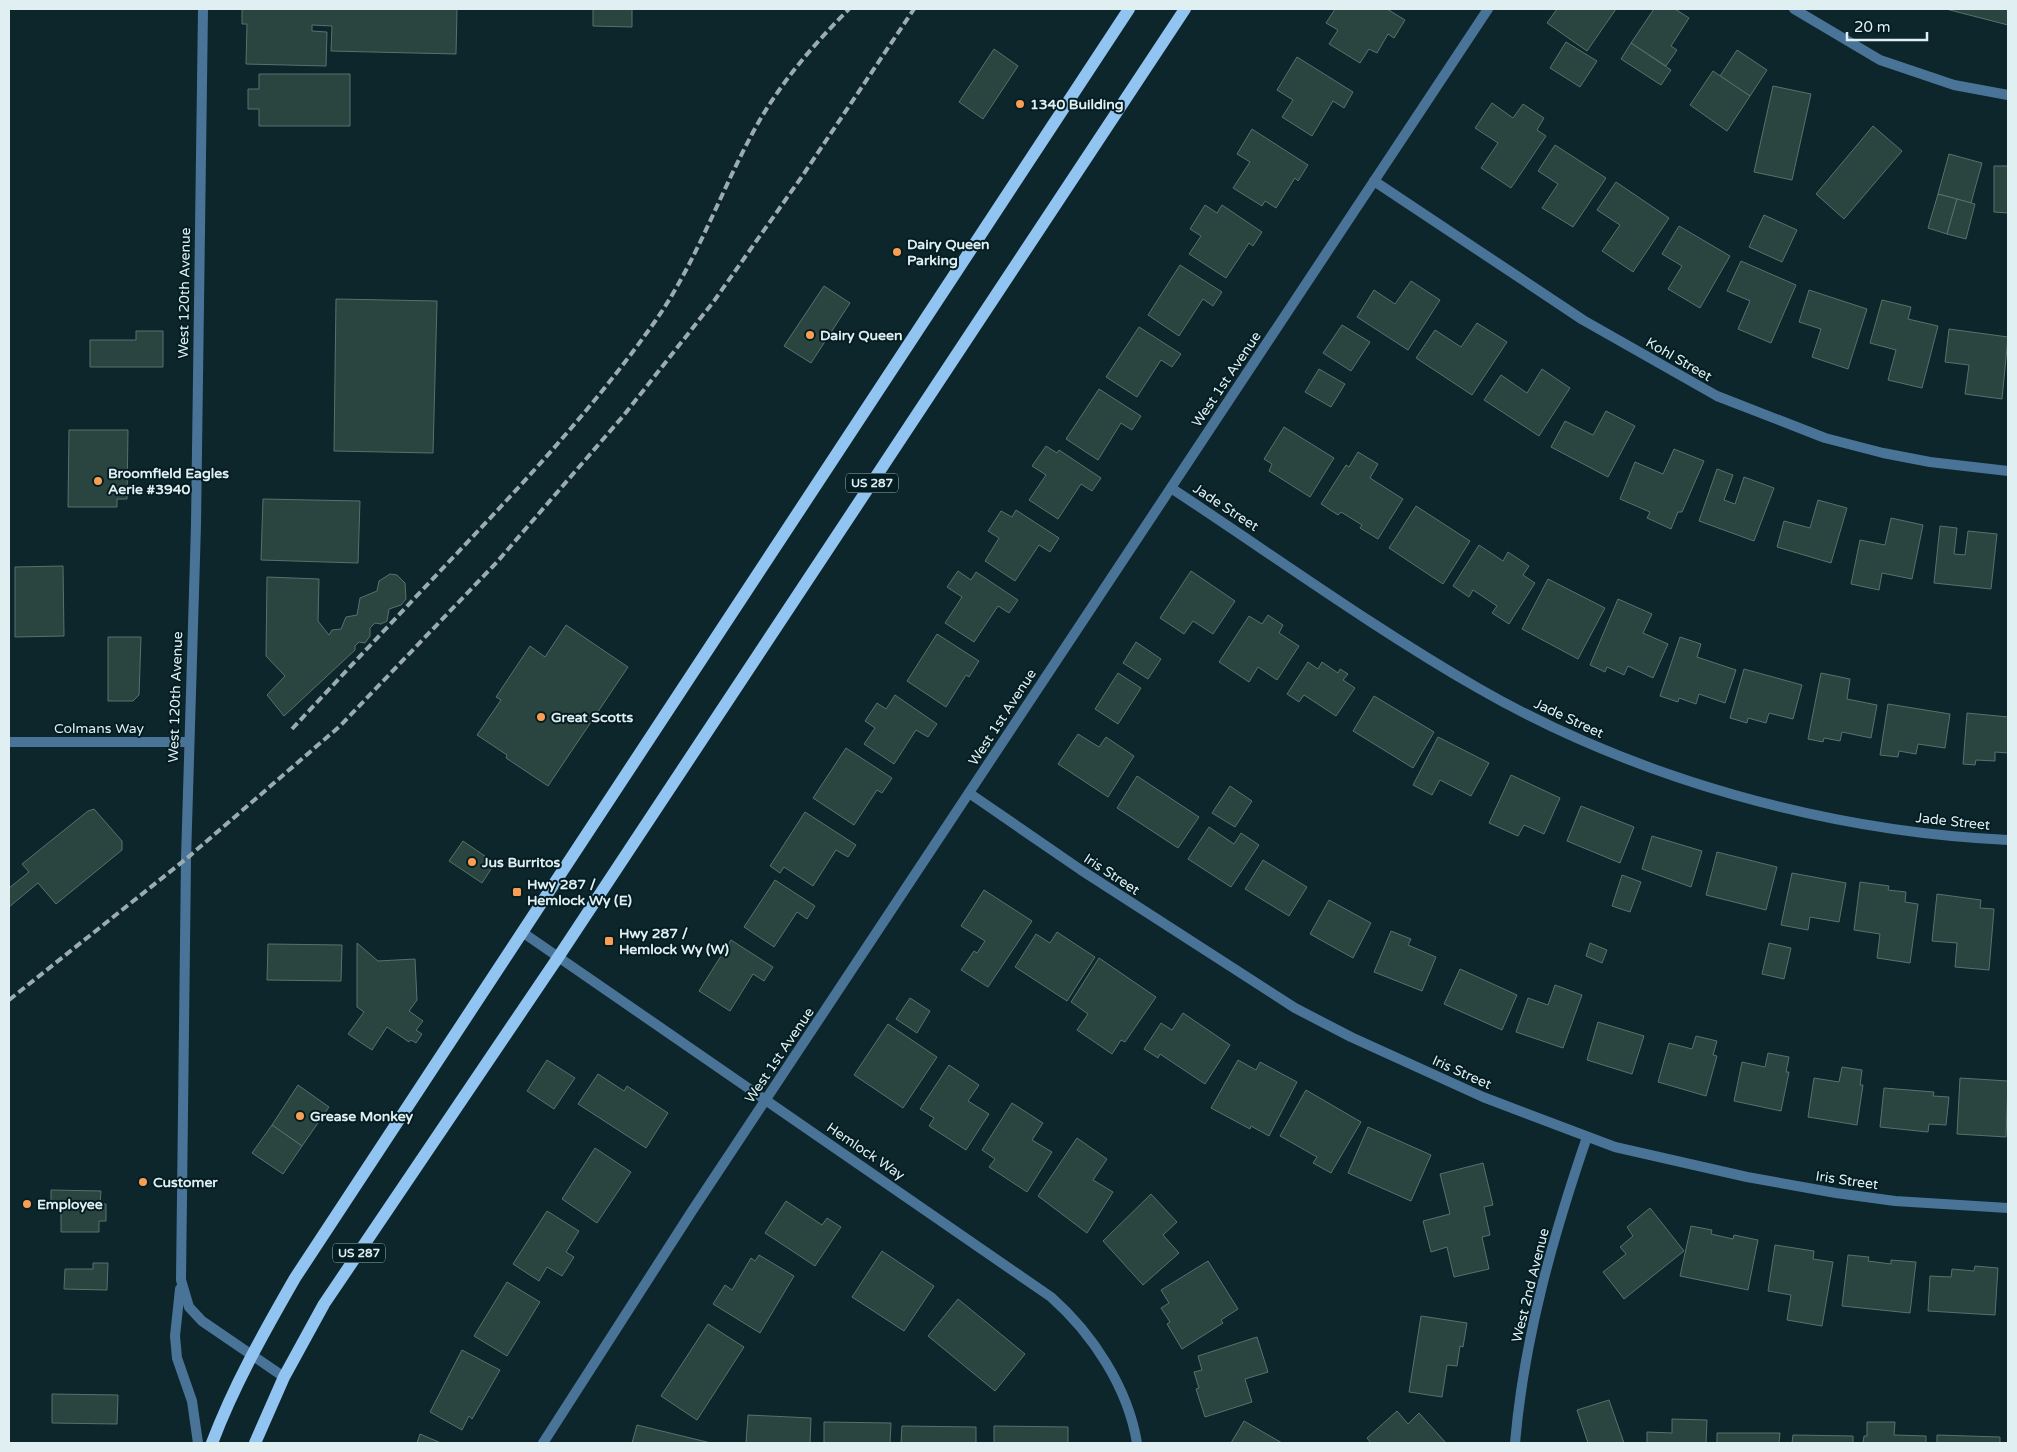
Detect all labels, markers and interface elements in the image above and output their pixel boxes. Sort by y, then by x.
scale bar [1847,10,1927,42]
text: 20 m [1854,18,1891,36]
place label: 1340 Building [1030,96,1124,113]
marker: 1340 Building [1014,98,1026,110]
street label: West 120th Avenue [175,227,194,359]
place label: Dairy Queen Parking [907,236,989,269]
marker: Dairy Queen Parking [891,246,903,258]
place label: Dairy Queen [820,327,902,344]
street label: West 1st Avenue [1188,328,1265,430]
marker: Dairy Queen [804,329,816,341]
street label: Kohl Street [1643,334,1715,386]
place label: Broomfield Eagles Aerie #3940 [108,465,229,498]
road number: US 287 [846,473,898,492]
marker: Broomfield Eagles Aerie #3940 [92,475,104,487]
street label: Jade Street [1190,480,1262,535]
street label: West 120th Avenue [165,631,186,763]
street label: West 1st Avenue [965,666,1040,769]
street label: Jade Street [1531,695,1607,742]
place label: Great Scotts [551,709,634,726]
marker: Great Scotts [535,711,547,723]
street label: Colmans Way [54,720,144,737]
street label: Jade Street [1915,809,1992,834]
street label: Iris Street [1081,850,1143,899]
place label: Jus Burritos [481,854,561,871]
marker: Jus Burritos [466,856,478,868]
place label: Hwy 287 / Hemlock Wy (E) [527,876,632,909]
marker: Hwy 287 / Hemlock Wy (E) [511,886,523,898]
place label: Hwy 287 / Hemlock Wy (W) [619,925,729,958]
marker: Hwy 287 / Hemlock Wy (W) [603,935,615,947]
street label: West 1st Avenue [741,1004,818,1106]
street label: Iris Street [1430,1052,1495,1093]
place label: Grease Monkey [310,1108,414,1125]
marker: Grease Monkey [294,1110,306,1122]
street label: Hemlock Way [823,1119,908,1184]
street label: Iris Street [1815,1168,1880,1193]
place label: Customer [153,1174,218,1191]
marker: Customer [137,1176,149,1188]
place label: Employee [37,1196,103,1213]
marker: Employee [21,1198,33,1210]
street label: West 2nd Avenue [1508,1226,1553,1344]
road number: US 287 [333,1244,385,1262]

